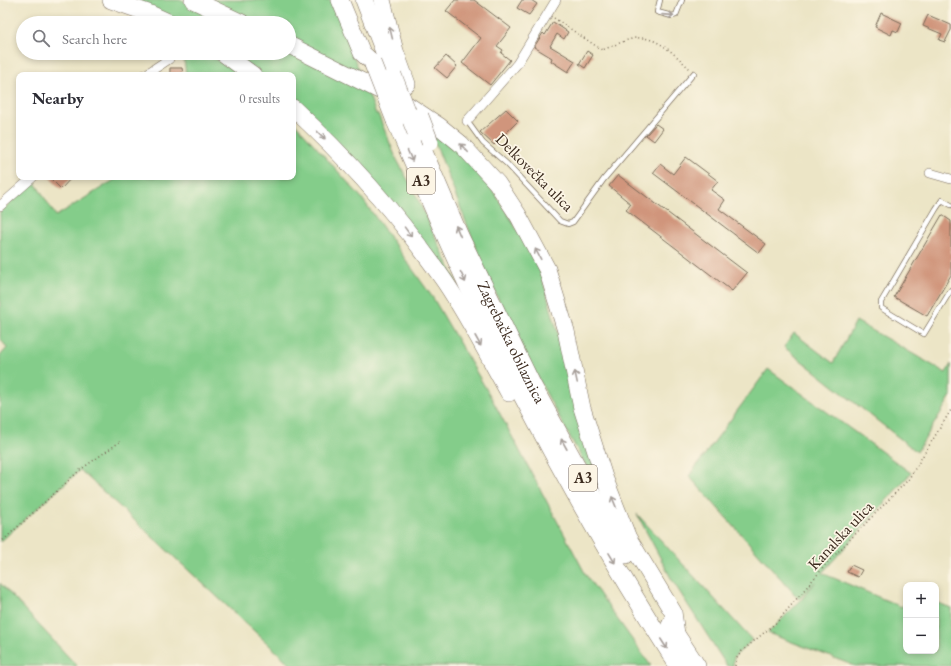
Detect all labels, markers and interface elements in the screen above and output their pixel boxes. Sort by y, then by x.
one-way arrow [661,11,674,18]
search box [16,16,296,60]
icon: search [30,27,52,49]
one-way arrow [386,27,394,40]
text: Search here [62,29,127,48]
text: Nearby [32,87,84,109]
text: 0 results [239,90,280,107]
street label: Delkovečka ulica [491,129,579,216]
one-way arrow [316,130,327,139]
one-way arrow [459,143,469,153]
one-way arrow [407,150,415,162]
road number: A3 [407,168,435,194]
one-way arrow [403,226,412,237]
one-way arrow [454,226,461,238]
one-way arrow [534,248,542,260]
one-way arrow [460,270,467,282]
street label: Zagrebačka obilaznica [472,278,551,408]
one-way arrow [475,335,483,347]
one-way arrow [572,371,580,384]
one-way arrow [560,438,568,450]
road number: A3 [569,465,597,491]
one-way arrow [609,496,617,508]
street label: Kanalska ulica [803,496,878,574]
one-way arrow [608,552,616,563]
map controls [903,582,939,654]
button: + [903,582,939,618]
button: − [903,618,939,654]
one-way arrow [660,638,668,649]

